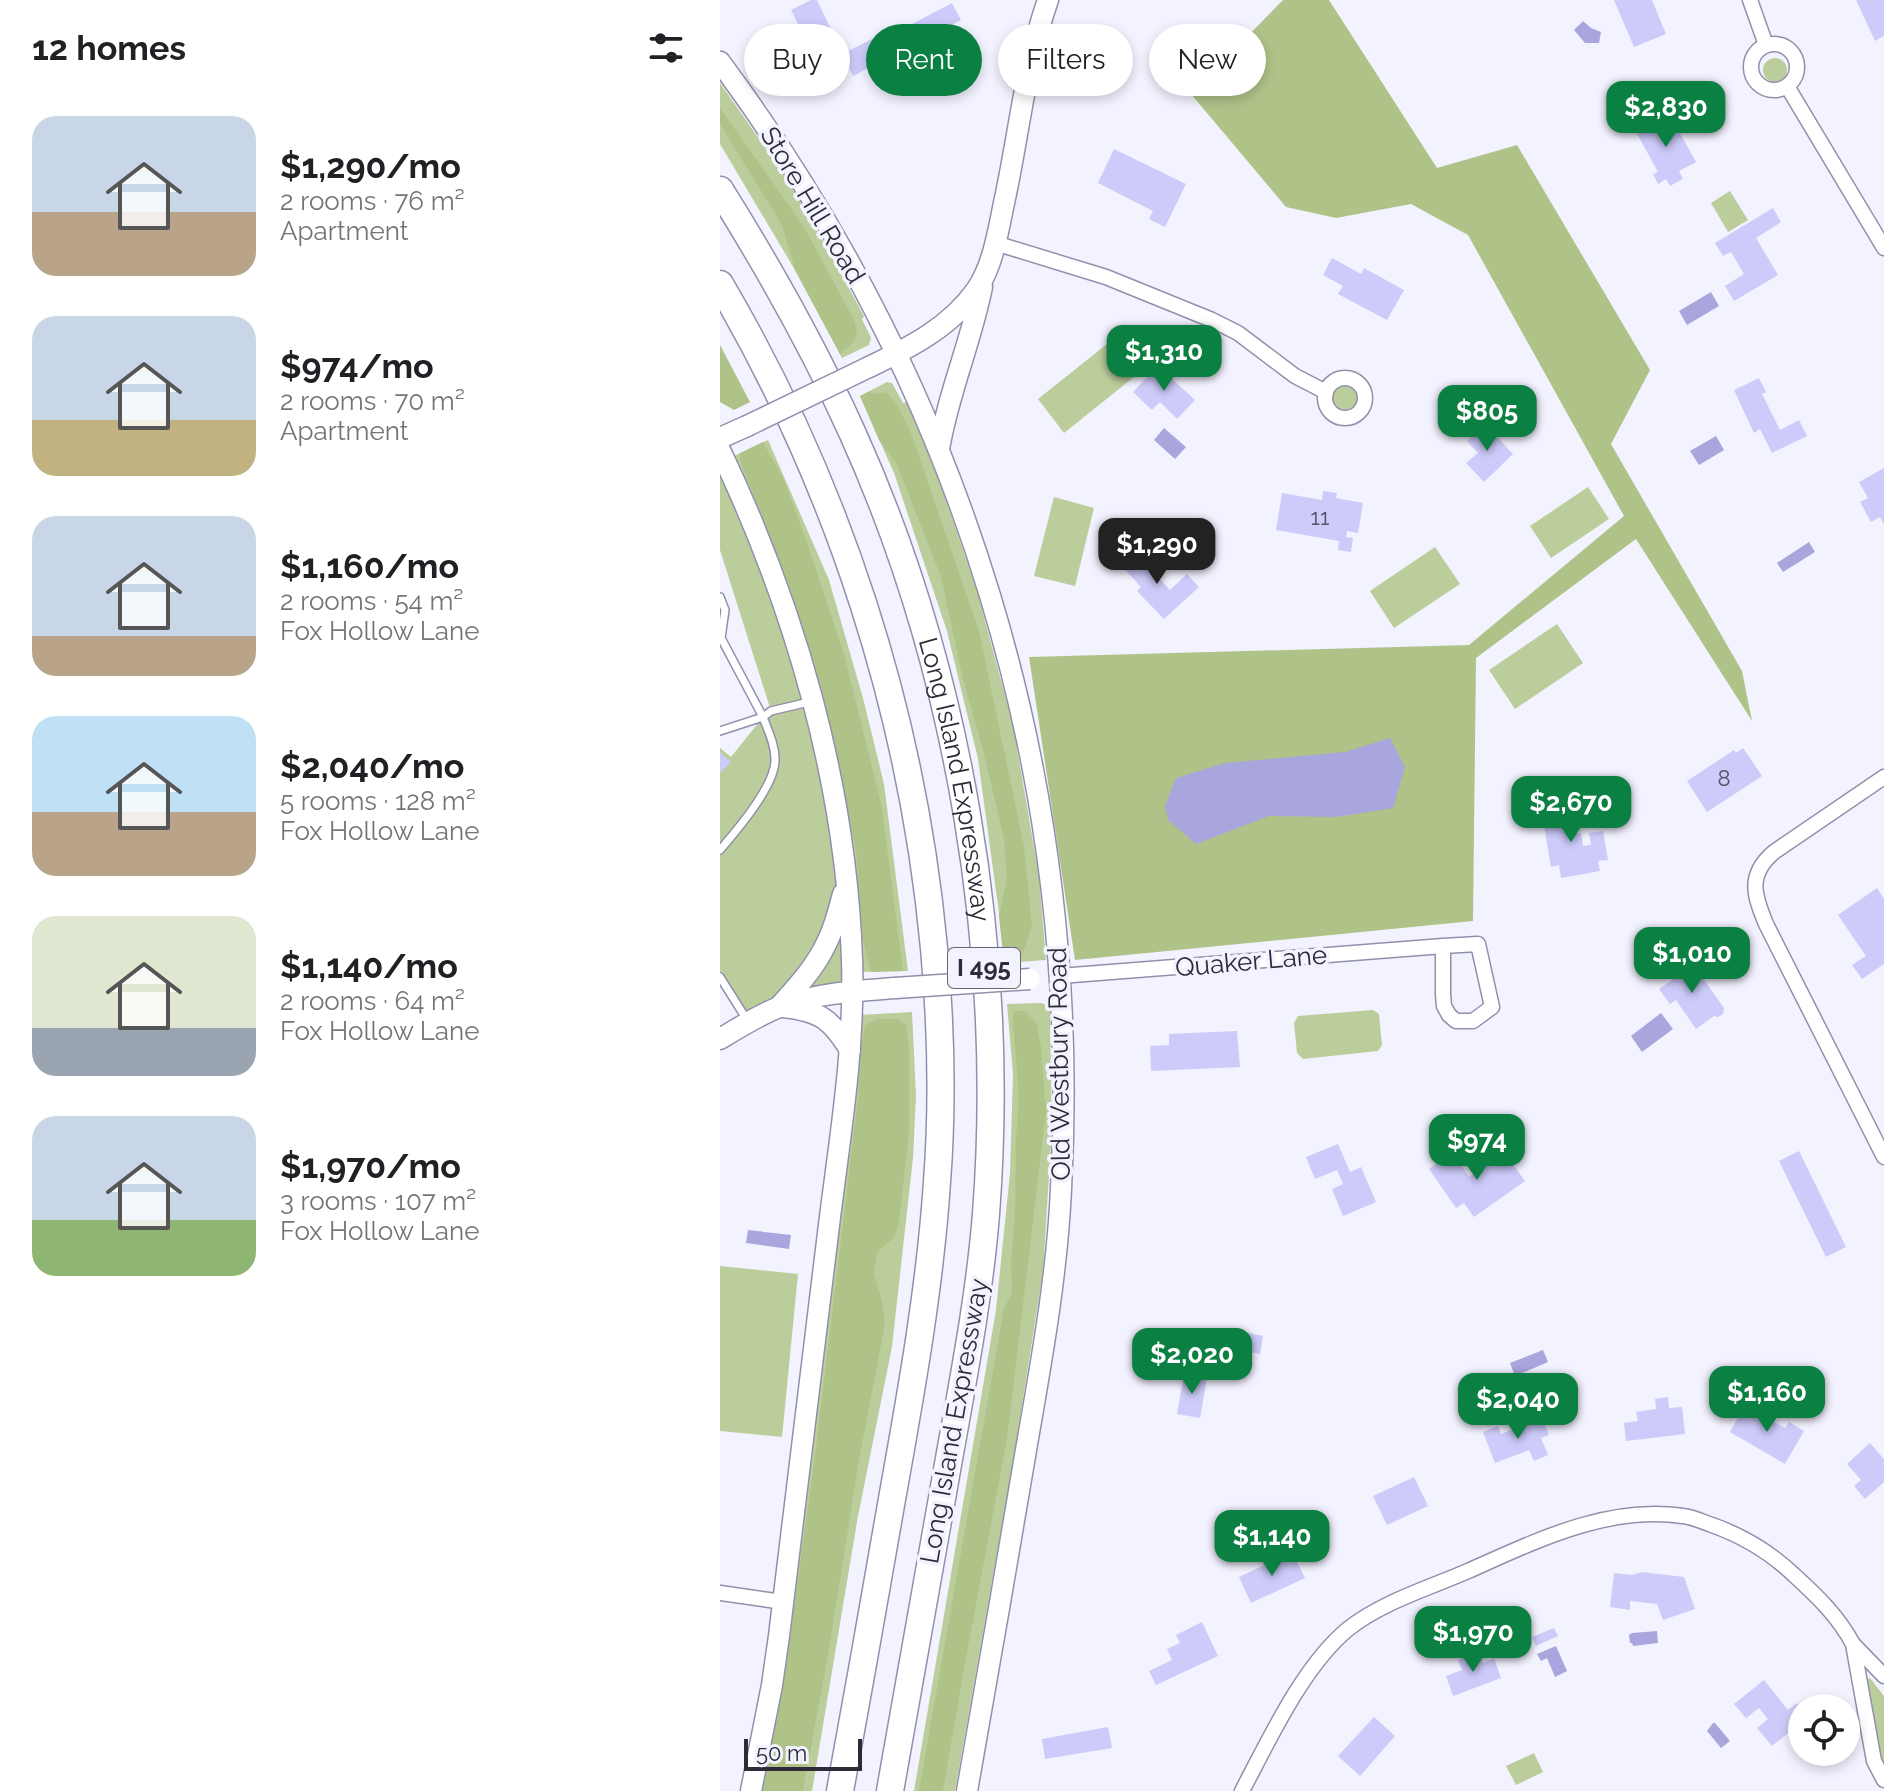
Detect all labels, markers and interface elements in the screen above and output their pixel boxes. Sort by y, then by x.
chip: Buy [744,24,850,96]
chip: Rent [866,24,982,96]
chip: Filters [998,24,1133,96]
chip: New [1149,24,1266,96]
icon: filters [644,26,688,70]
text: 12 homes [32,28,186,68]
pin: $2,830 [1601,81,1731,149]
text: $2,830 [1624,92,1708,122]
street label: Store Hill Road [754,121,872,289]
text: $1,290/mo [280,146,461,186]
icon: home [96,148,192,244]
text: 2 rooms · 76 m² [280,186,465,216]
text: Apartment [280,216,409,246]
pin: $1,310 [1099,325,1229,393]
text: $1,310 [1125,336,1203,366]
text: $974/mo [280,346,434,386]
icon: home [96,348,192,444]
pin: $805 [1440,385,1534,453]
text: 2 rooms · 70 m² [280,386,465,416]
text: $805 [1456,396,1518,426]
text: Apartment [280,416,409,446]
house number: 11 [1311,504,1329,530]
pin: $1,290 [1092,518,1222,586]
text: $1,290 [1116,529,1198,559]
text: $1,160/mo [280,546,459,586]
icon: home [96,548,192,644]
text: 2 rooms · 54 m² [280,586,463,616]
text: Fox Hollow Lane [280,616,479,646]
street label: Long Island Expressway [913,634,996,923]
text: $2,040/mo [280,746,464,786]
icon: home [96,748,192,844]
house number: 8 [1717,765,1731,791]
pin: $2,670 [1506,776,1636,844]
text: 5 rooms · 128 m² [280,786,476,816]
text: $2,670 [1529,787,1613,817]
text: Fox Hollow Lane [280,816,479,846]
pin: $1,010 [1627,927,1757,995]
text: $1,010 [1652,938,1732,968]
street label: Quaker Lane [1174,939,1328,983]
text: $1,140/mo [280,946,458,986]
street label: Old Westbury Road [1042,947,1076,1181]
icon: home [96,948,192,1044]
road number: I 495 [948,948,1020,988]
text: 2 rooms · 64 m² [280,986,465,1016]
text: Fox Hollow Lane [280,1016,479,1046]
pin: $974 [1430,1114,1524,1182]
text: $974 [1447,1125,1507,1155]
text: $1,970/mo [280,1146,461,1186]
icon: home [96,1148,192,1244]
text: 3 rooms · 107 m² [280,1186,476,1216]
text: Fox Hollow Lane [280,1216,479,1246]
street label: Long Island Expressway [914,1276,994,1566]
pin: $2,020 [1127,1328,1257,1396]
text: $2,020 [1150,1339,1234,1369]
pin: $1,160 [1702,1366,1832,1434]
pin: $2,040 [1453,1373,1583,1441]
text: $1,160 [1727,1377,1807,1407]
text: $2,040 [1476,1384,1560,1414]
pin: $1,140 [1207,1510,1337,1578]
text: $1,140 [1232,1521,1312,1551]
pin: $1,970 [1408,1606,1538,1674]
text: $1,970 [1432,1617,1514,1647]
map controls [1788,1694,1860,1766]
button: locate [1788,1694,1860,1766]
scale bar [744,1735,862,1771]
text: 50 m [756,1740,807,1766]

